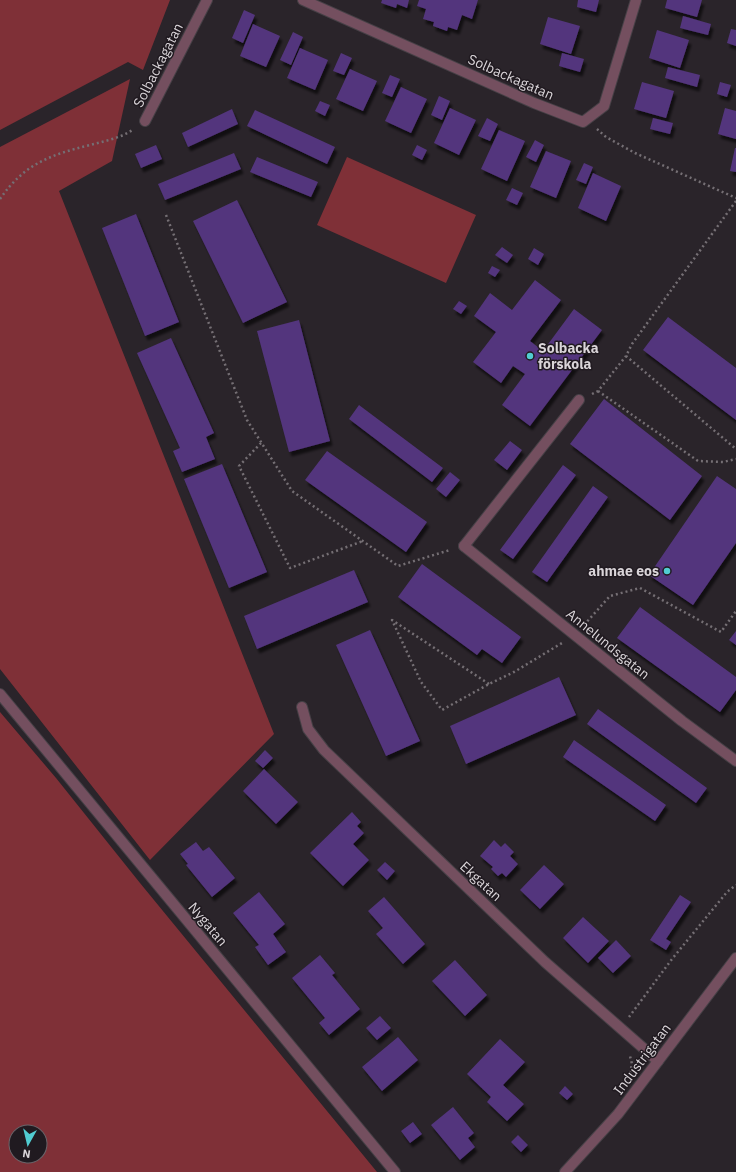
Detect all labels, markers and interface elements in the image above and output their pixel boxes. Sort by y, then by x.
street label: Solbackagatan [129,20,187,110]
street label: Solbackagatan [465,50,557,104]
place label: Solbacka förskola [538,339,599,373]
marker: Solbacka förskola [525,351,535,361]
place label: ahmae eos [588,562,659,580]
marker: ahmae eos [662,566,672,576]
street label: Annelundsgatan [563,605,653,683]
street label: Ekgatan [456,857,506,905]
street label: Nygatan [185,898,231,950]
street label: Industrigatan [609,1020,675,1098]
north arrow [8,1124,48,1164]
text: N [22,1146,32,1161]

